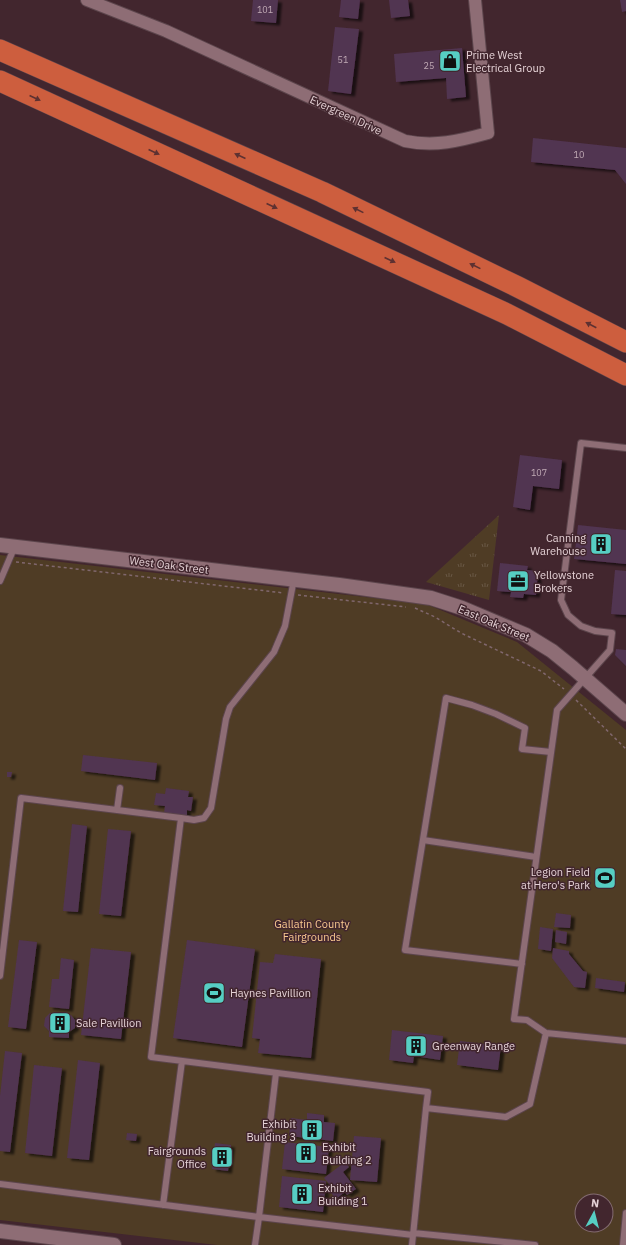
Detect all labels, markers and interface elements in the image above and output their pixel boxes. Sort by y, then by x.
house number: 101 [257,4,273,15]
shop icon: Prime West Electrical Group [437,48,463,74]
place label: Prime West Electrical Group [466,48,545,75]
house number: 51 [338,54,348,65]
house number: 25 [424,60,434,71]
street label: Evergreen Drive [308,92,384,138]
one-way arrow [30,95,41,101]
one-way arrow [148,149,159,155]
house number: 10 [574,149,584,160]
one-way arrow [234,153,245,159]
one-way arrow [266,203,278,209]
one-way arrow [352,207,364,213]
one-way arrow [384,257,396,263]
one-way arrow [469,263,481,269]
one-way arrow [586,321,597,328]
house number: 107 [531,467,547,478]
place label: Canning Warehouse [530,531,586,558]
building icon: Canning Warehouse [588,531,614,557]
street label: West Oak Street [129,553,210,577]
office icon: Yellowstone Brokers [505,568,531,594]
place label: Yellowstone Brokers [534,568,594,595]
street label: East Oak Street [456,602,532,644]
place label: Legion Field at Hero's Park [521,865,590,892]
sports icon: Legion Field at Hero's Park [592,865,618,891]
park label: Gallatin County Fairgrounds [274,917,350,944]
sports icon: Haynes Pavillion [201,980,227,1006]
place label: Haynes Pavillion [230,986,311,1000]
building icon: Sale Pavillion [47,1010,73,1036]
place label: Sale Pavillion [76,1016,141,1030]
building icon: Greenway Range [403,1033,429,1059]
place label: Greenway Range [432,1039,515,1053]
place label: Exhibit Building 3 [246,1117,296,1144]
building icon: Exhibit Building 3 [299,1117,325,1143]
building icon: Exhibit Building 2 [293,1140,319,1166]
place label: Exhibit Building 2 [322,1140,372,1167]
place label: Fairgrounds Office [148,1144,206,1171]
building icon: Fairgrounds Office [209,1144,235,1170]
building icon: Exhibit Building 1 [289,1181,315,1207]
place label: Exhibit Building 1 [318,1181,368,1208]
north arrow [574,1193,614,1233]
text: N [590,1196,600,1211]

